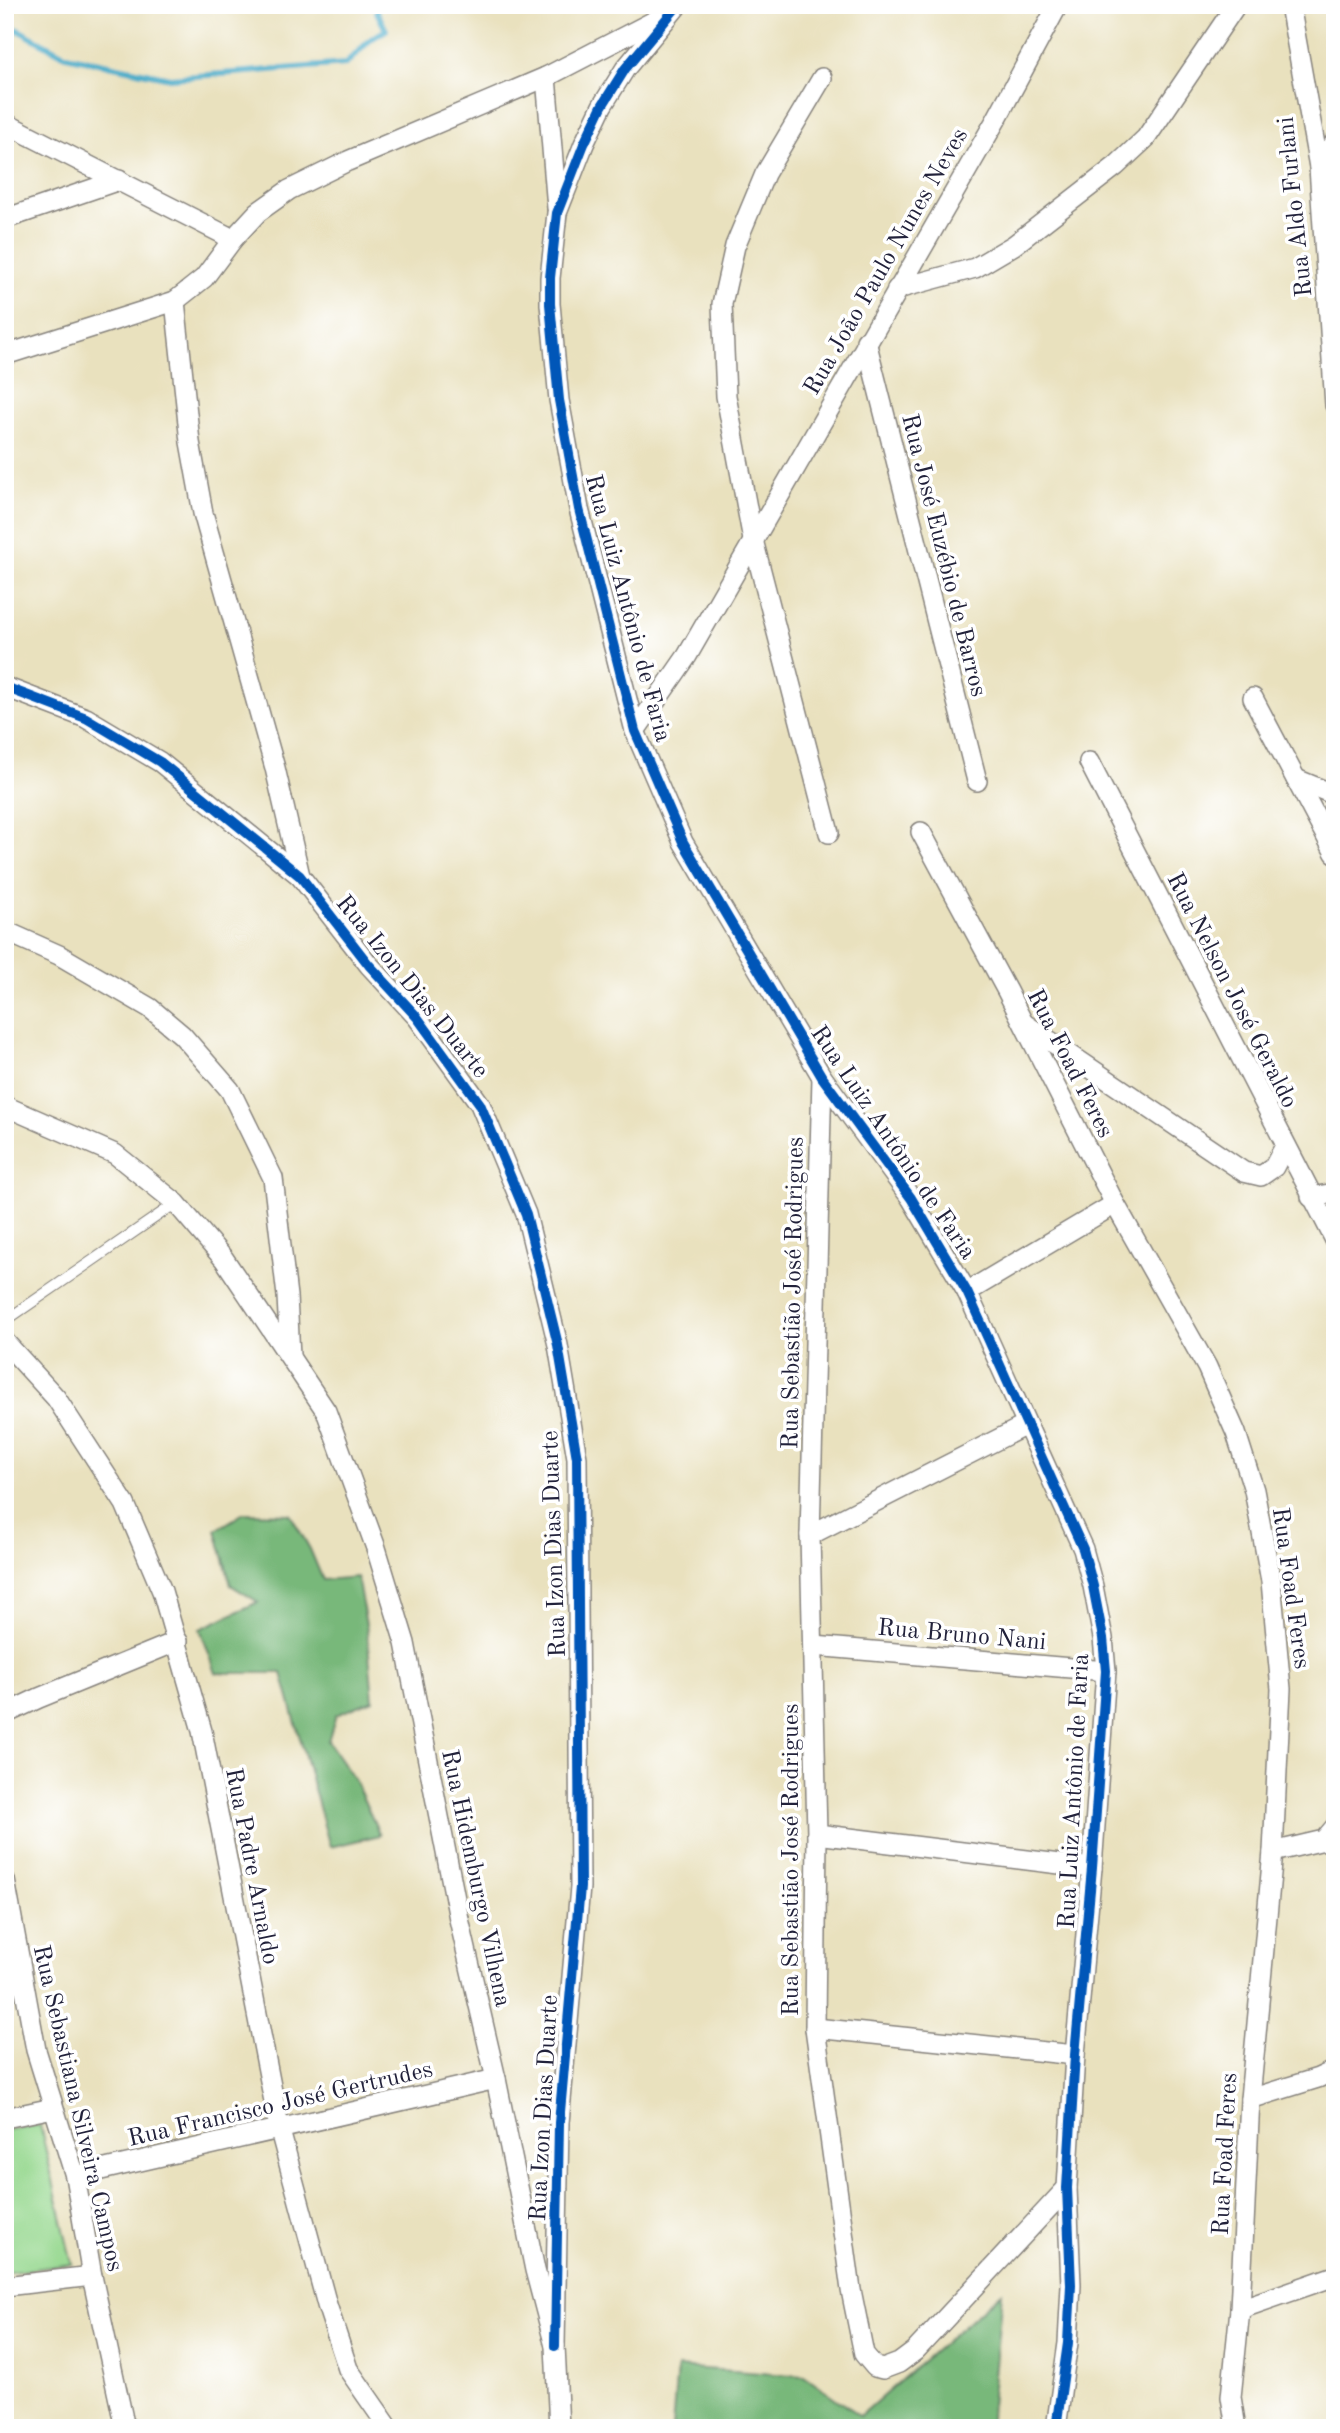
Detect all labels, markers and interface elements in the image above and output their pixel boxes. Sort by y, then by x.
street label: Rua Aldo Furlani [1275,115,1317,298]
street label: Rua João Paulo Nunes Neves [800,124,973,400]
street label: Rua José Euzébio de Barros [896,412,990,699]
street label: Rua Luiz Antônio de Faria [580,472,674,745]
street label: Rua Nelson José Geraldo [1161,869,1301,1112]
street label: Rua Izon Dias Duarte [331,891,492,1083]
street label: Rua Foad Feres [1022,986,1117,1142]
street label: Rua Luiz Antônio de Faria [805,1022,980,1264]
street label: Rua Sebastião José Rodrigues [779,1137,809,1450]
street label: Rua Izon Dias Duarte [539,1430,571,1658]
street label: Rua Foad Feres [1267,1506,1313,1671]
street label: Rua Bruno Nani [877,1617,1047,1655]
street label: Rua Luiz Antônio de Faria [1056,1653,1094,1929]
street label: Rua Sebastião José Rodrigues [780,1704,804,2016]
street label: Rua Hidemburgo Vilhena [436,1748,514,2009]
street label: Rua Padre Arnaldo [220,1766,282,1967]
street label: Rua Sebastiana Silveira Campos [28,1943,126,2274]
street label: Rua Izon Dias Duarte [527,1994,563,2222]
street label: Rua Francisco José Gertrudes [126,2058,435,2152]
street label: Rua Foad Feres [1210,2072,1242,2236]

